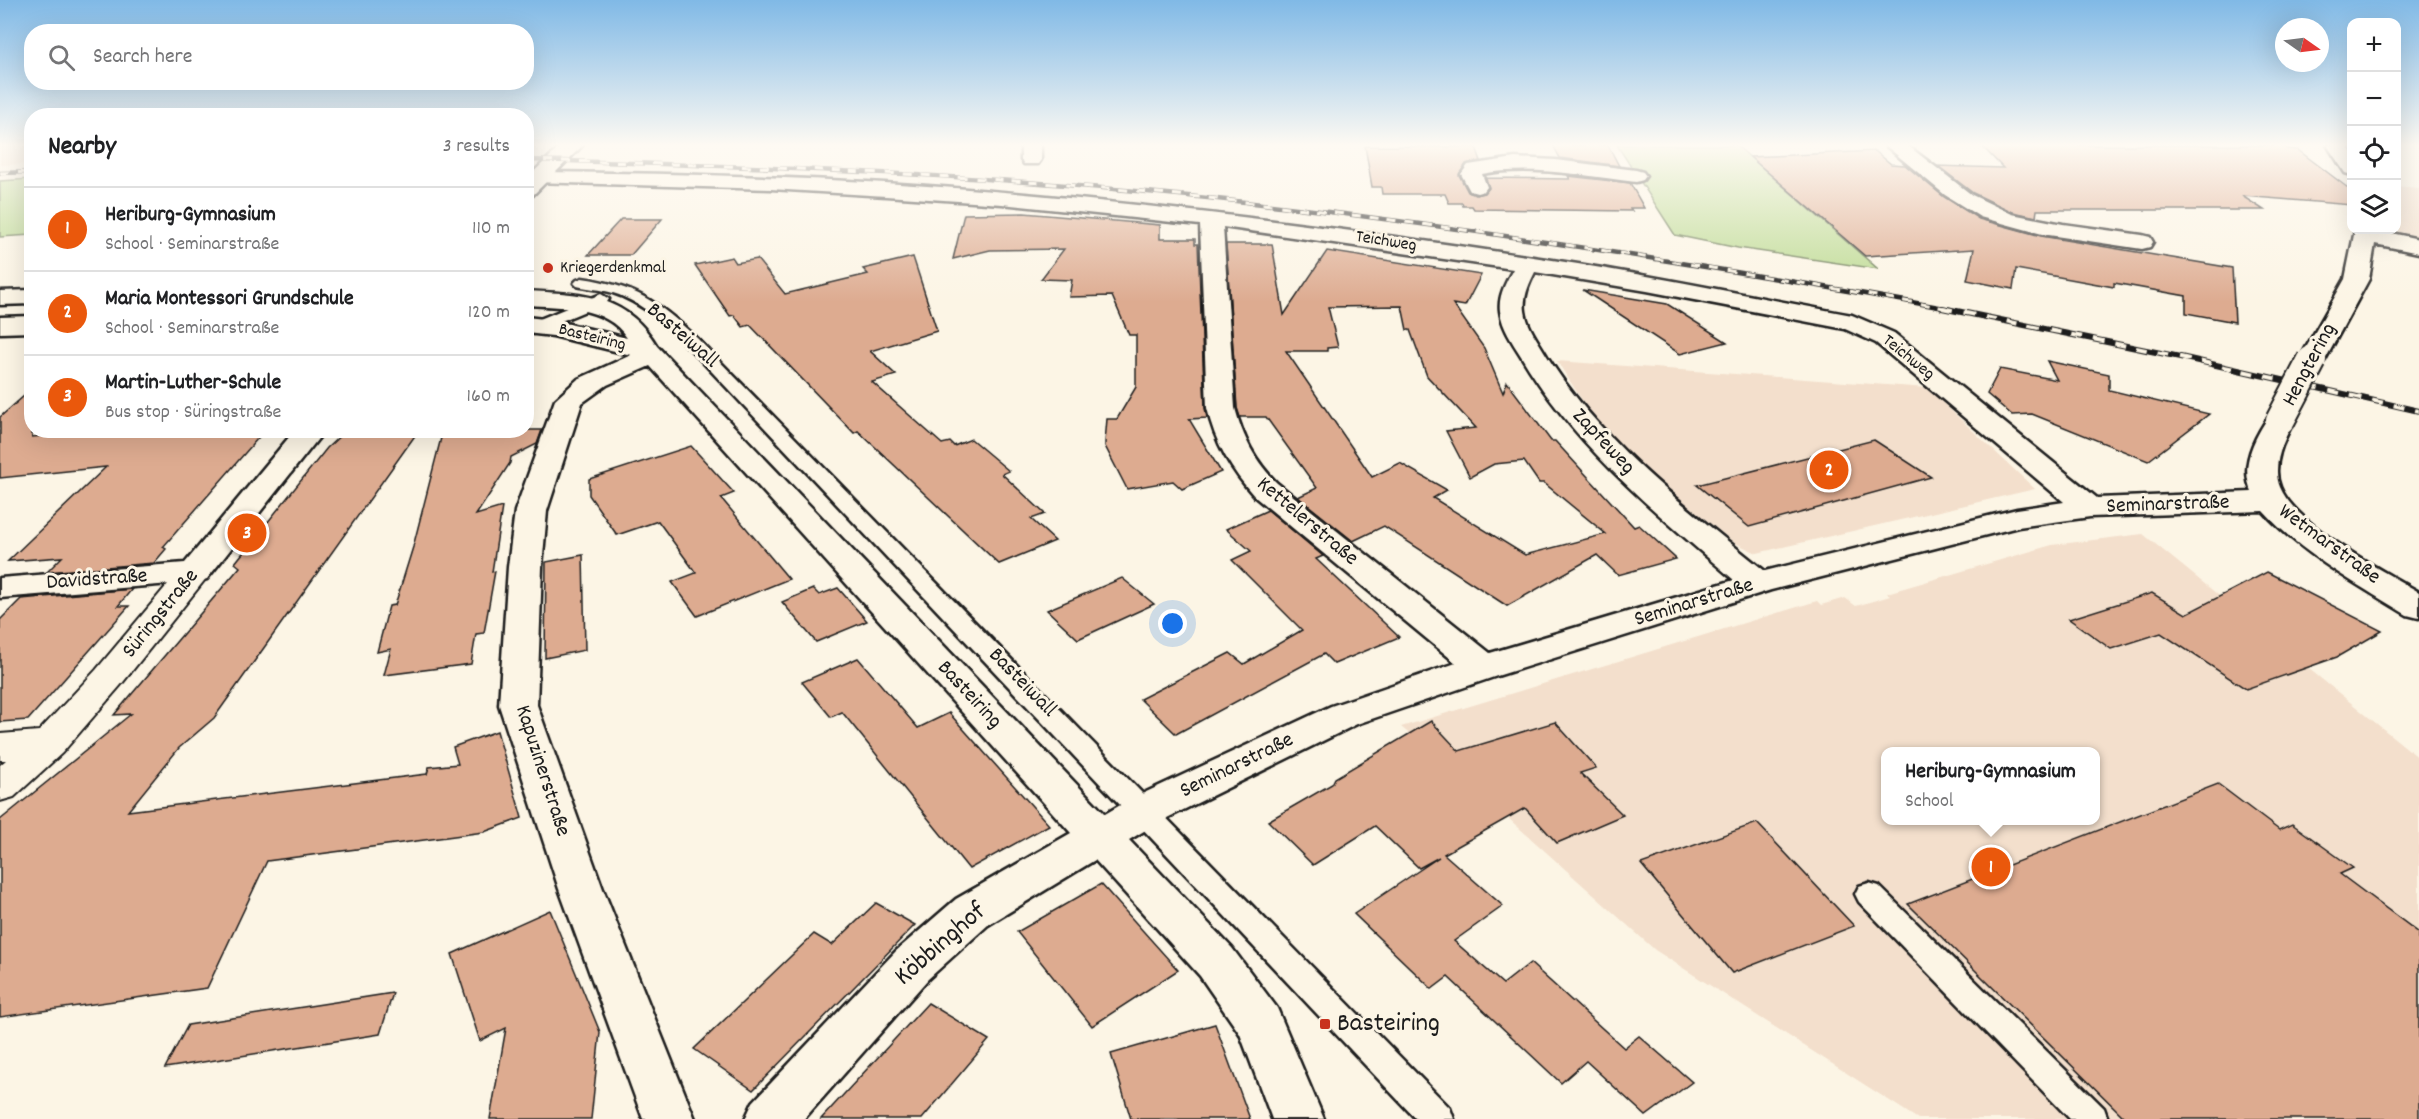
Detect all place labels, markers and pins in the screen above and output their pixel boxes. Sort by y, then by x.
place label: Kriegerdenkmal [560,256,667,281]
marker: Kriegerdenkmal [541,261,555,275]
pin: 2 [1810,448,1848,492]
pin: 3 [228,510,266,556]
pin: 1 [1972,844,2010,890]
place label: Basteiring [1337,1005,1440,1044]
marker: Basteiring [1318,1017,1332,1031]

